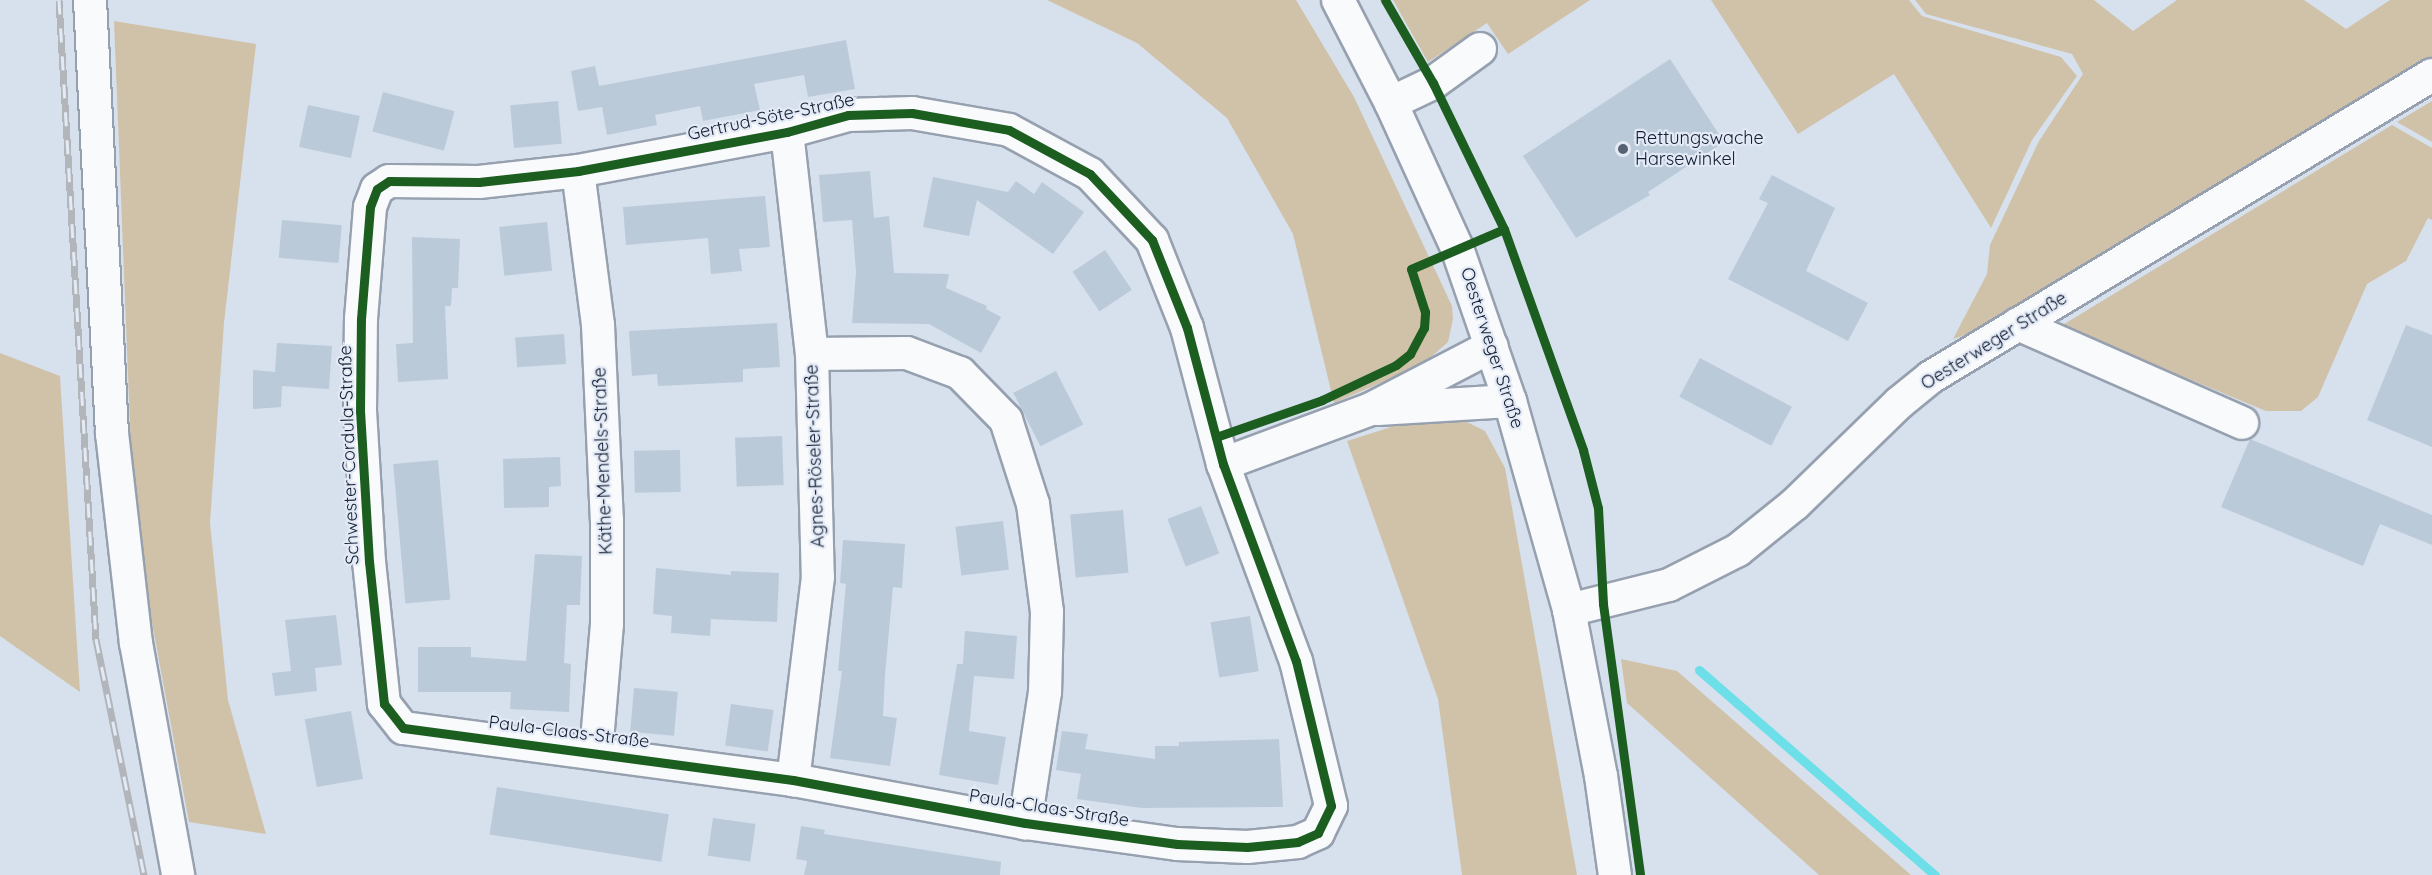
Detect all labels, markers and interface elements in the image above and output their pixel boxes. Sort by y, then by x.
street label: Gertrud-Söte-Straße [686,89,856,145]
place label: Rettungswache Harsewinkel [1635,128,1764,170]
marker: Rettungswache Harsewinkel [1616,142,1630,156]
street label: Oesterweger Straße [1456,265,1528,431]
street label: Oesterweger Straße [1917,287,2071,395]
street label: Schwester-Cordula-Straße [334,345,364,565]
street label: Agnes-Röseler-Straße [801,364,829,548]
street label: Käthe-Mendels-Straße [589,367,617,555]
street label: Paula-Claas-Straße [487,711,651,753]
street label: Paula-Claas-Straße [967,785,1131,831]

